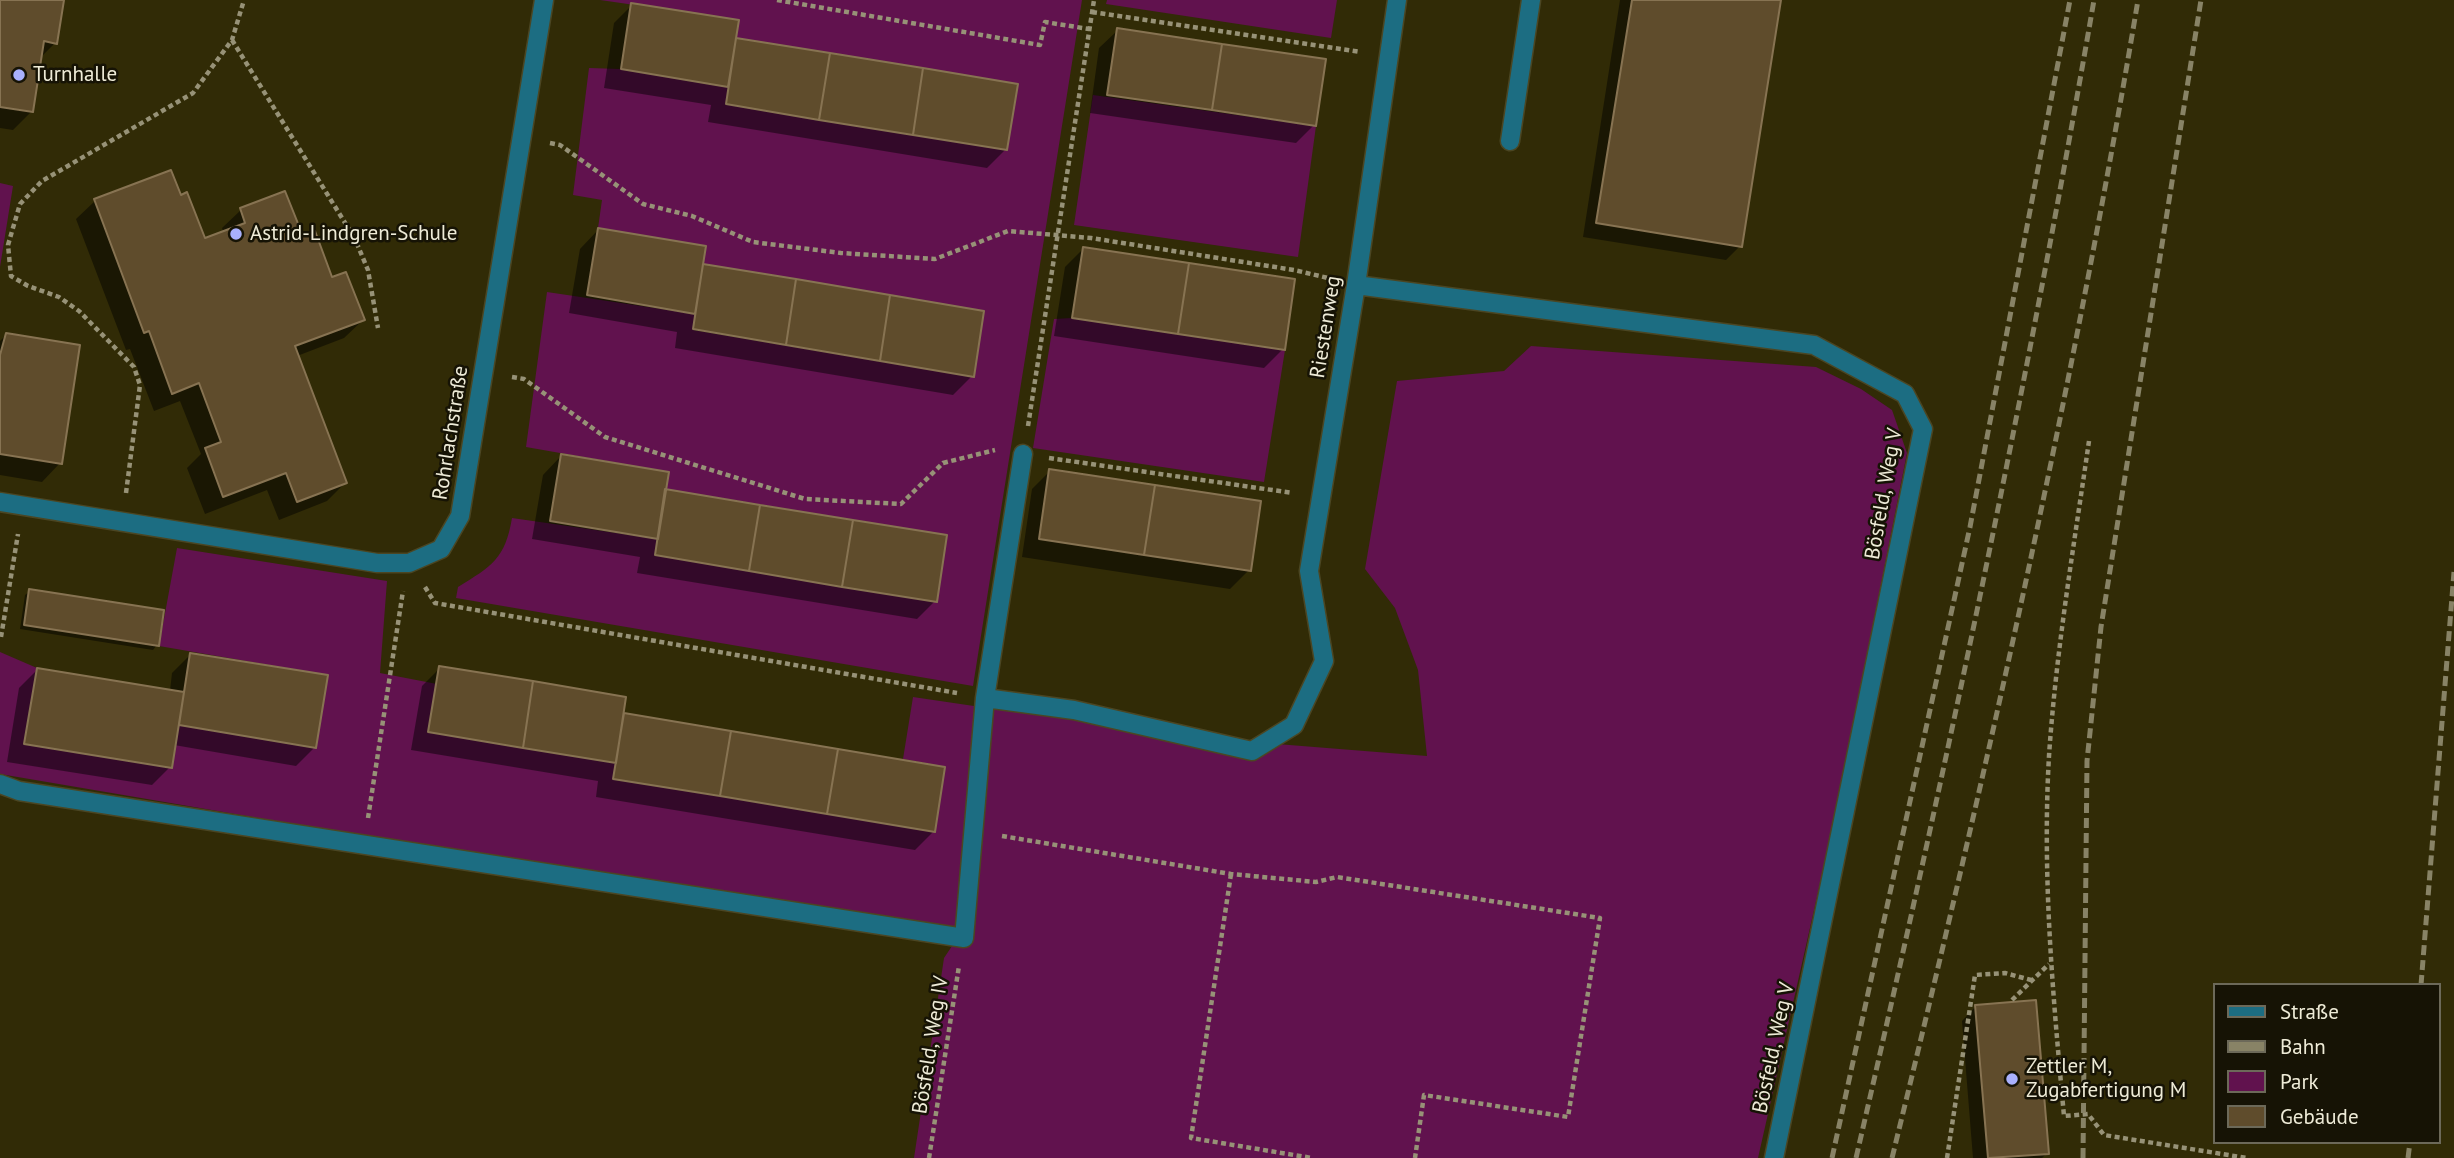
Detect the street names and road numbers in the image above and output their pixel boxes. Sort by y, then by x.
street label: Riestenweg [1305,274,1347,380]
street label: Rohrlachstraße [428,364,474,502]
street label: Bösfeld, Weg V [1860,426,1908,562]
street label: Bösfeld, Weg IV [908,974,954,1116]
street label: Bösfeld, Weg V [1748,980,1800,1116]

